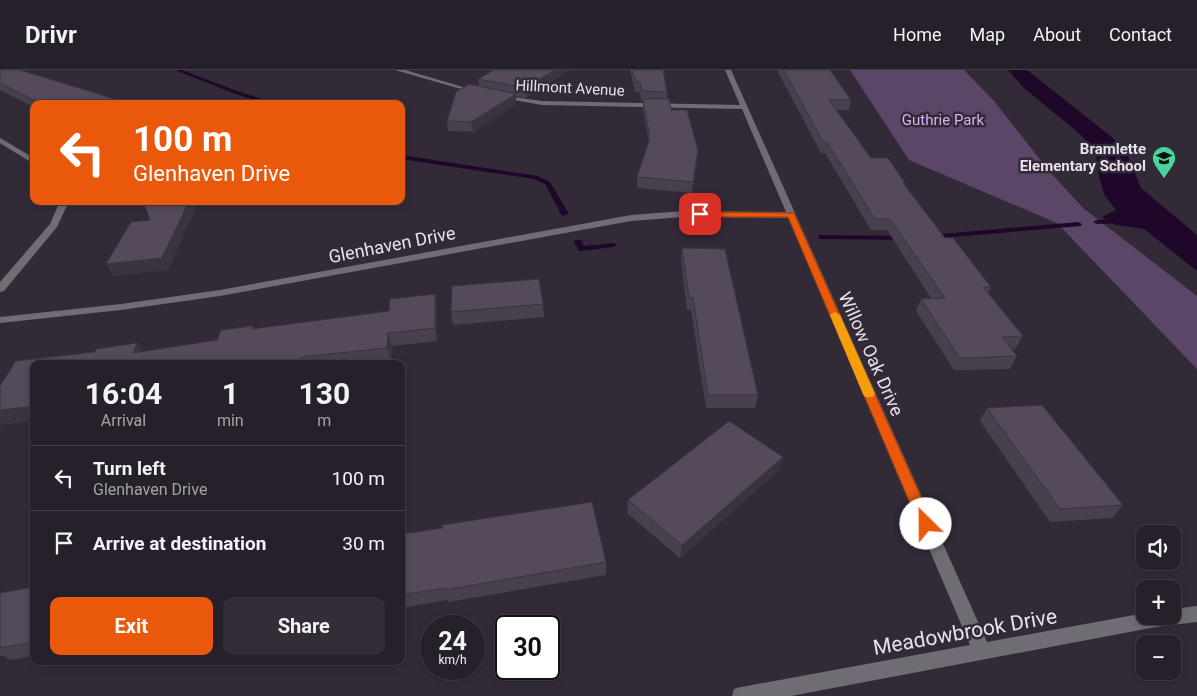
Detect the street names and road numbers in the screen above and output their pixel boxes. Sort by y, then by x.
street label: Hillmont Avenue [515,76,625,100]
street label: Glenhaven Drive [327,222,457,267]
street label: Willow Oak Drive [835,289,908,419]
street label: Meadowbrook Drive [871,604,1059,660]

